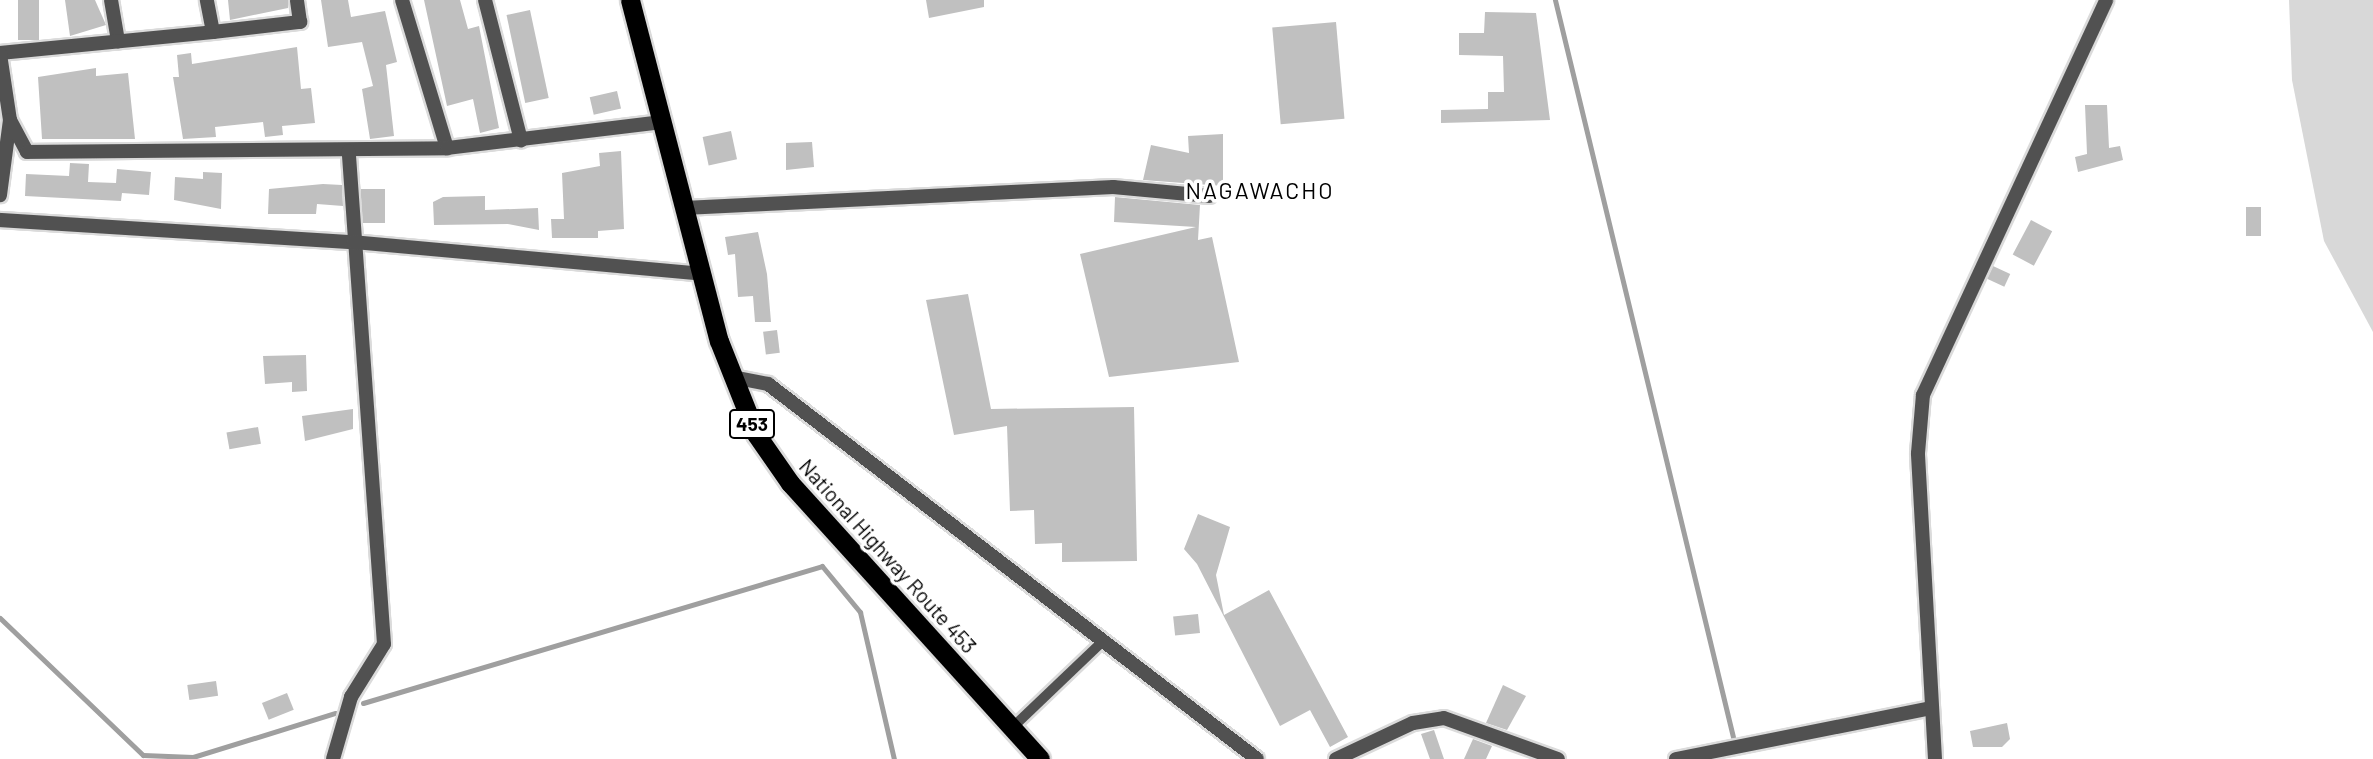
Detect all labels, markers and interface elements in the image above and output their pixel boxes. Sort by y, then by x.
district label: NAGAWACHO [1187,176,1333,204]
road number: 453 [728,408,776,440]
street label: National Highway Route 453 [794,454,982,658]

